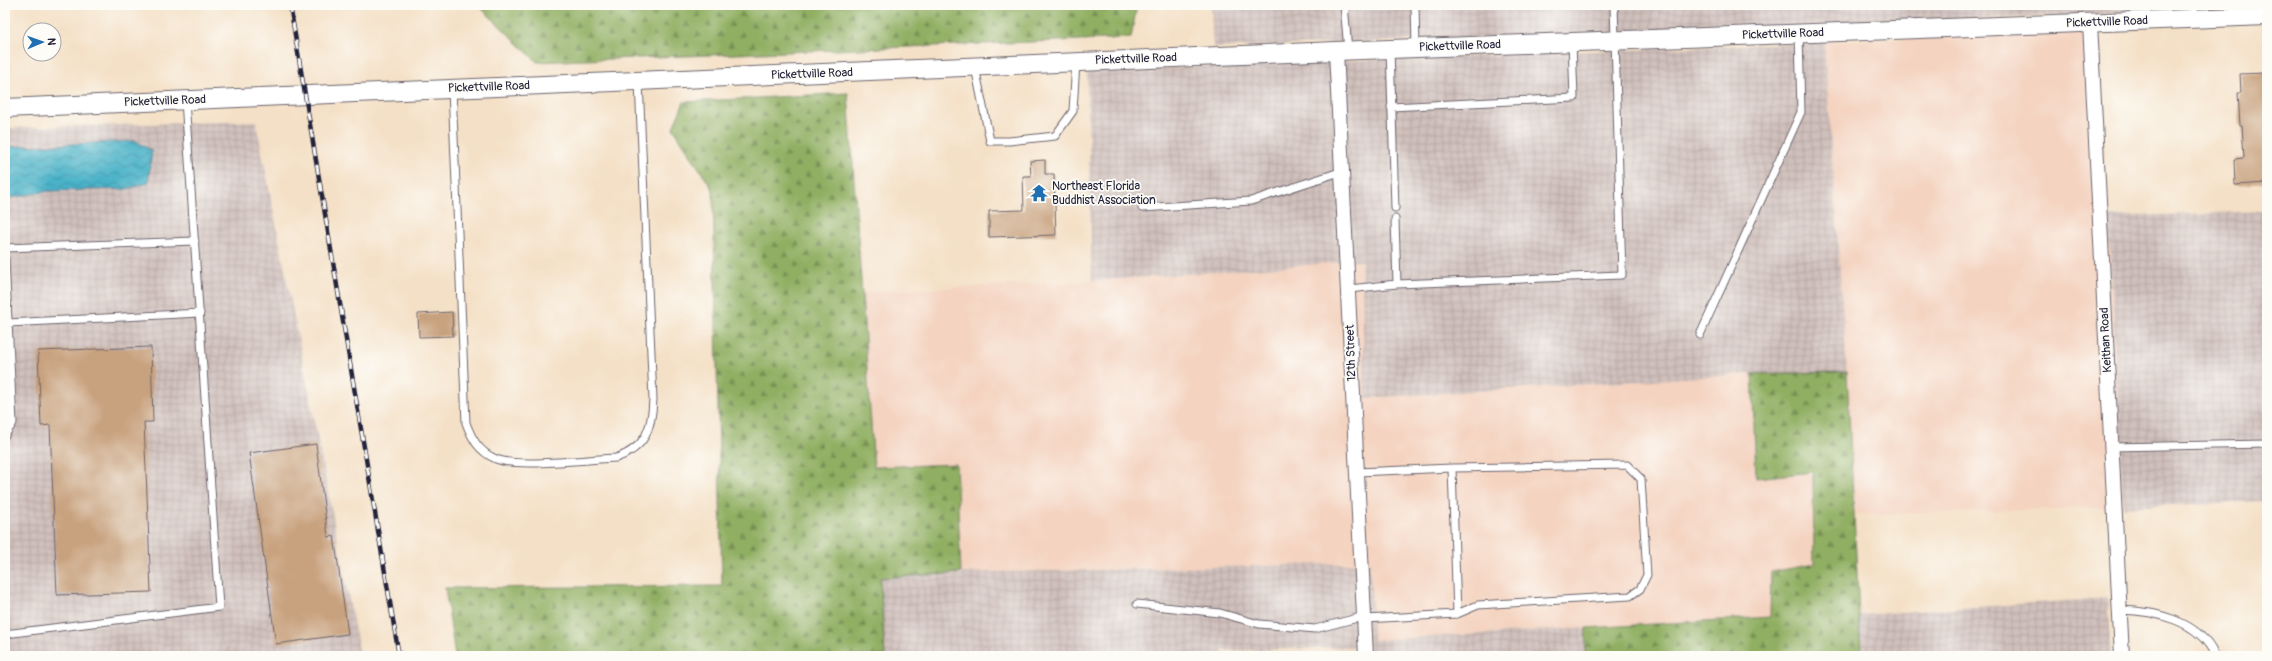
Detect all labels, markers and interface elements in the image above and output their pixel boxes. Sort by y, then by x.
street label: Pickettville Road [2066,13,2148,31]
north arrow [22,22,62,62]
street label: Pickettville Road [1742,25,1824,43]
street label: Pickettville Road [1419,37,1501,55]
text: N [45,38,58,46]
street label: Pickettville Road [1095,50,1177,68]
street label: Pickettville Road [771,65,853,83]
street label: Pickettville Road [448,78,530,96]
street label: Pickettville Road [124,92,206,110]
place label: Northeast Florida Buddhist Association [1052,179,1156,208]
temple icon: Northeast Florida Buddhist Association [1029,183,1049,203]
street label: Keithan Road [2097,307,2115,373]
street label: 12th Street [1343,324,1359,382]

